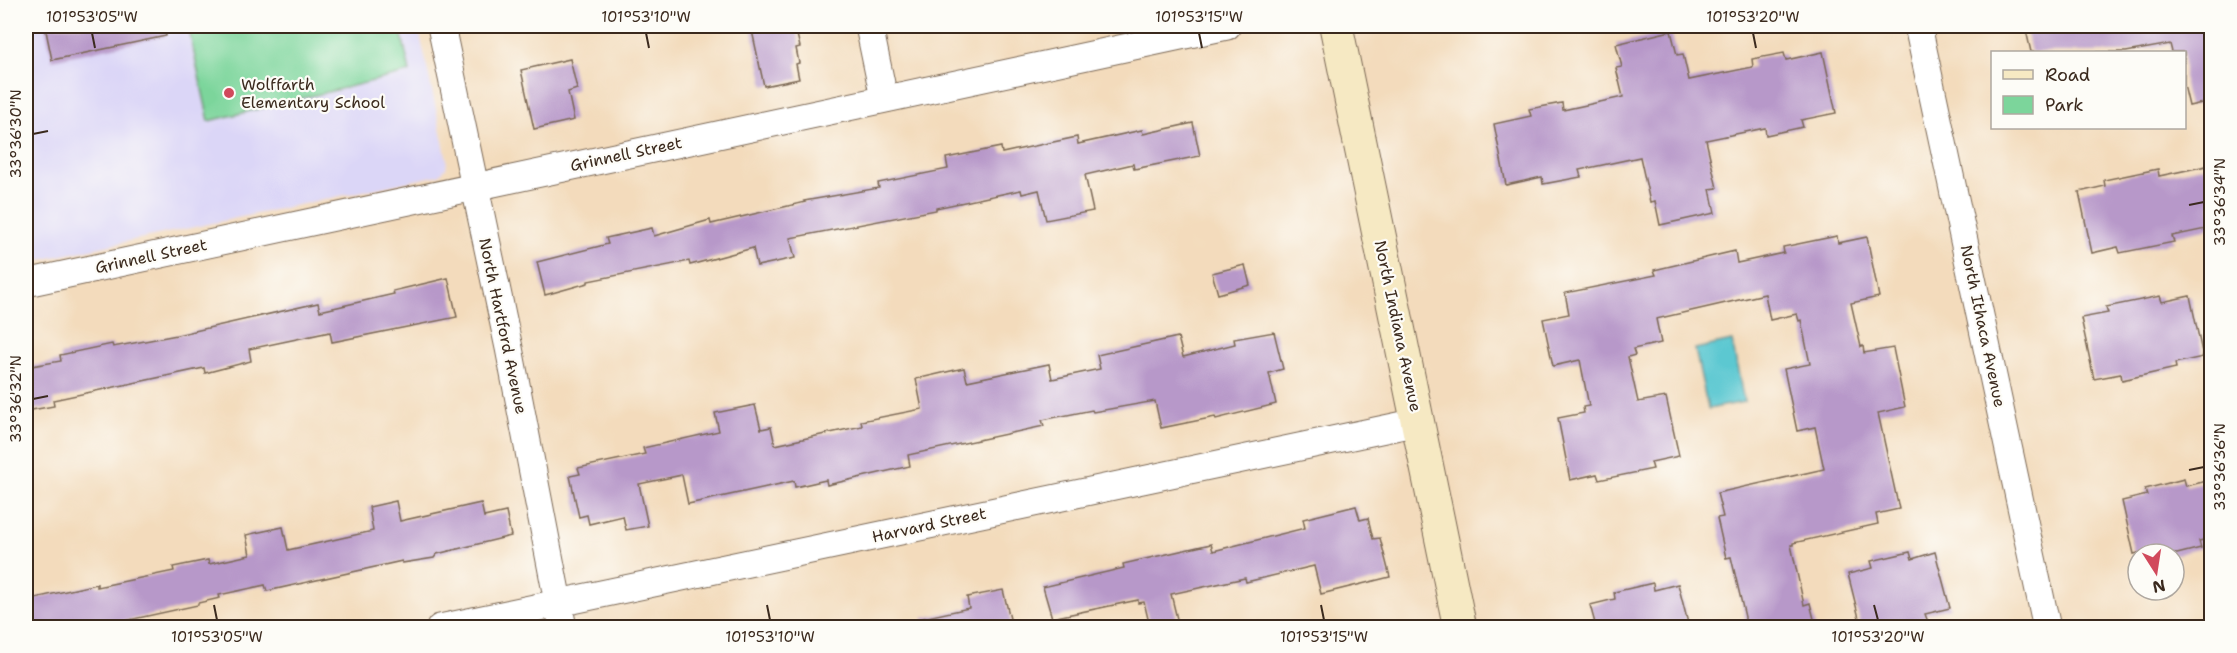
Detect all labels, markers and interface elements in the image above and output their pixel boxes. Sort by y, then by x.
text: 101°53'05"W [46,7,138,27]
text: 101°53'10"W [601,7,691,27]
text: 101°53'15"W [1155,7,1243,27]
text: 101°53'20"W [1706,7,1800,27]
legend [1991,51,2186,129]
text: Road [2045,63,2090,87]
place label: Wolffarth Elementary School [241,74,385,113]
marker: Wolffarth Elementary School [222,86,236,100]
text: 33°36'30"N [6,89,26,179]
text: Park [2045,93,2084,117]
street label: Grinnell Street [568,132,684,176]
text: 33°36'34"N [2210,158,2230,246]
street label: Grinnell Street [93,234,209,278]
street label: North Hartford Avenue [474,236,532,416]
street label: North Indiana Avenue [1370,238,1426,414]
street label: North Ithaca Avenue [1956,243,2010,409]
text: 33°36'32"N [6,355,26,443]
text: 33°36'36"N [2210,423,2230,511]
street label: Harvard Street [870,503,988,547]
north arrow [2126,542,2186,602]
text: N [2151,575,2167,598]
text: 101°53'05"W [171,627,263,647]
text: 101°53'10"W [725,627,815,647]
text: 101°53'15"W [1280,627,1368,647]
text: 101°53'20"W [1831,627,1925,647]

